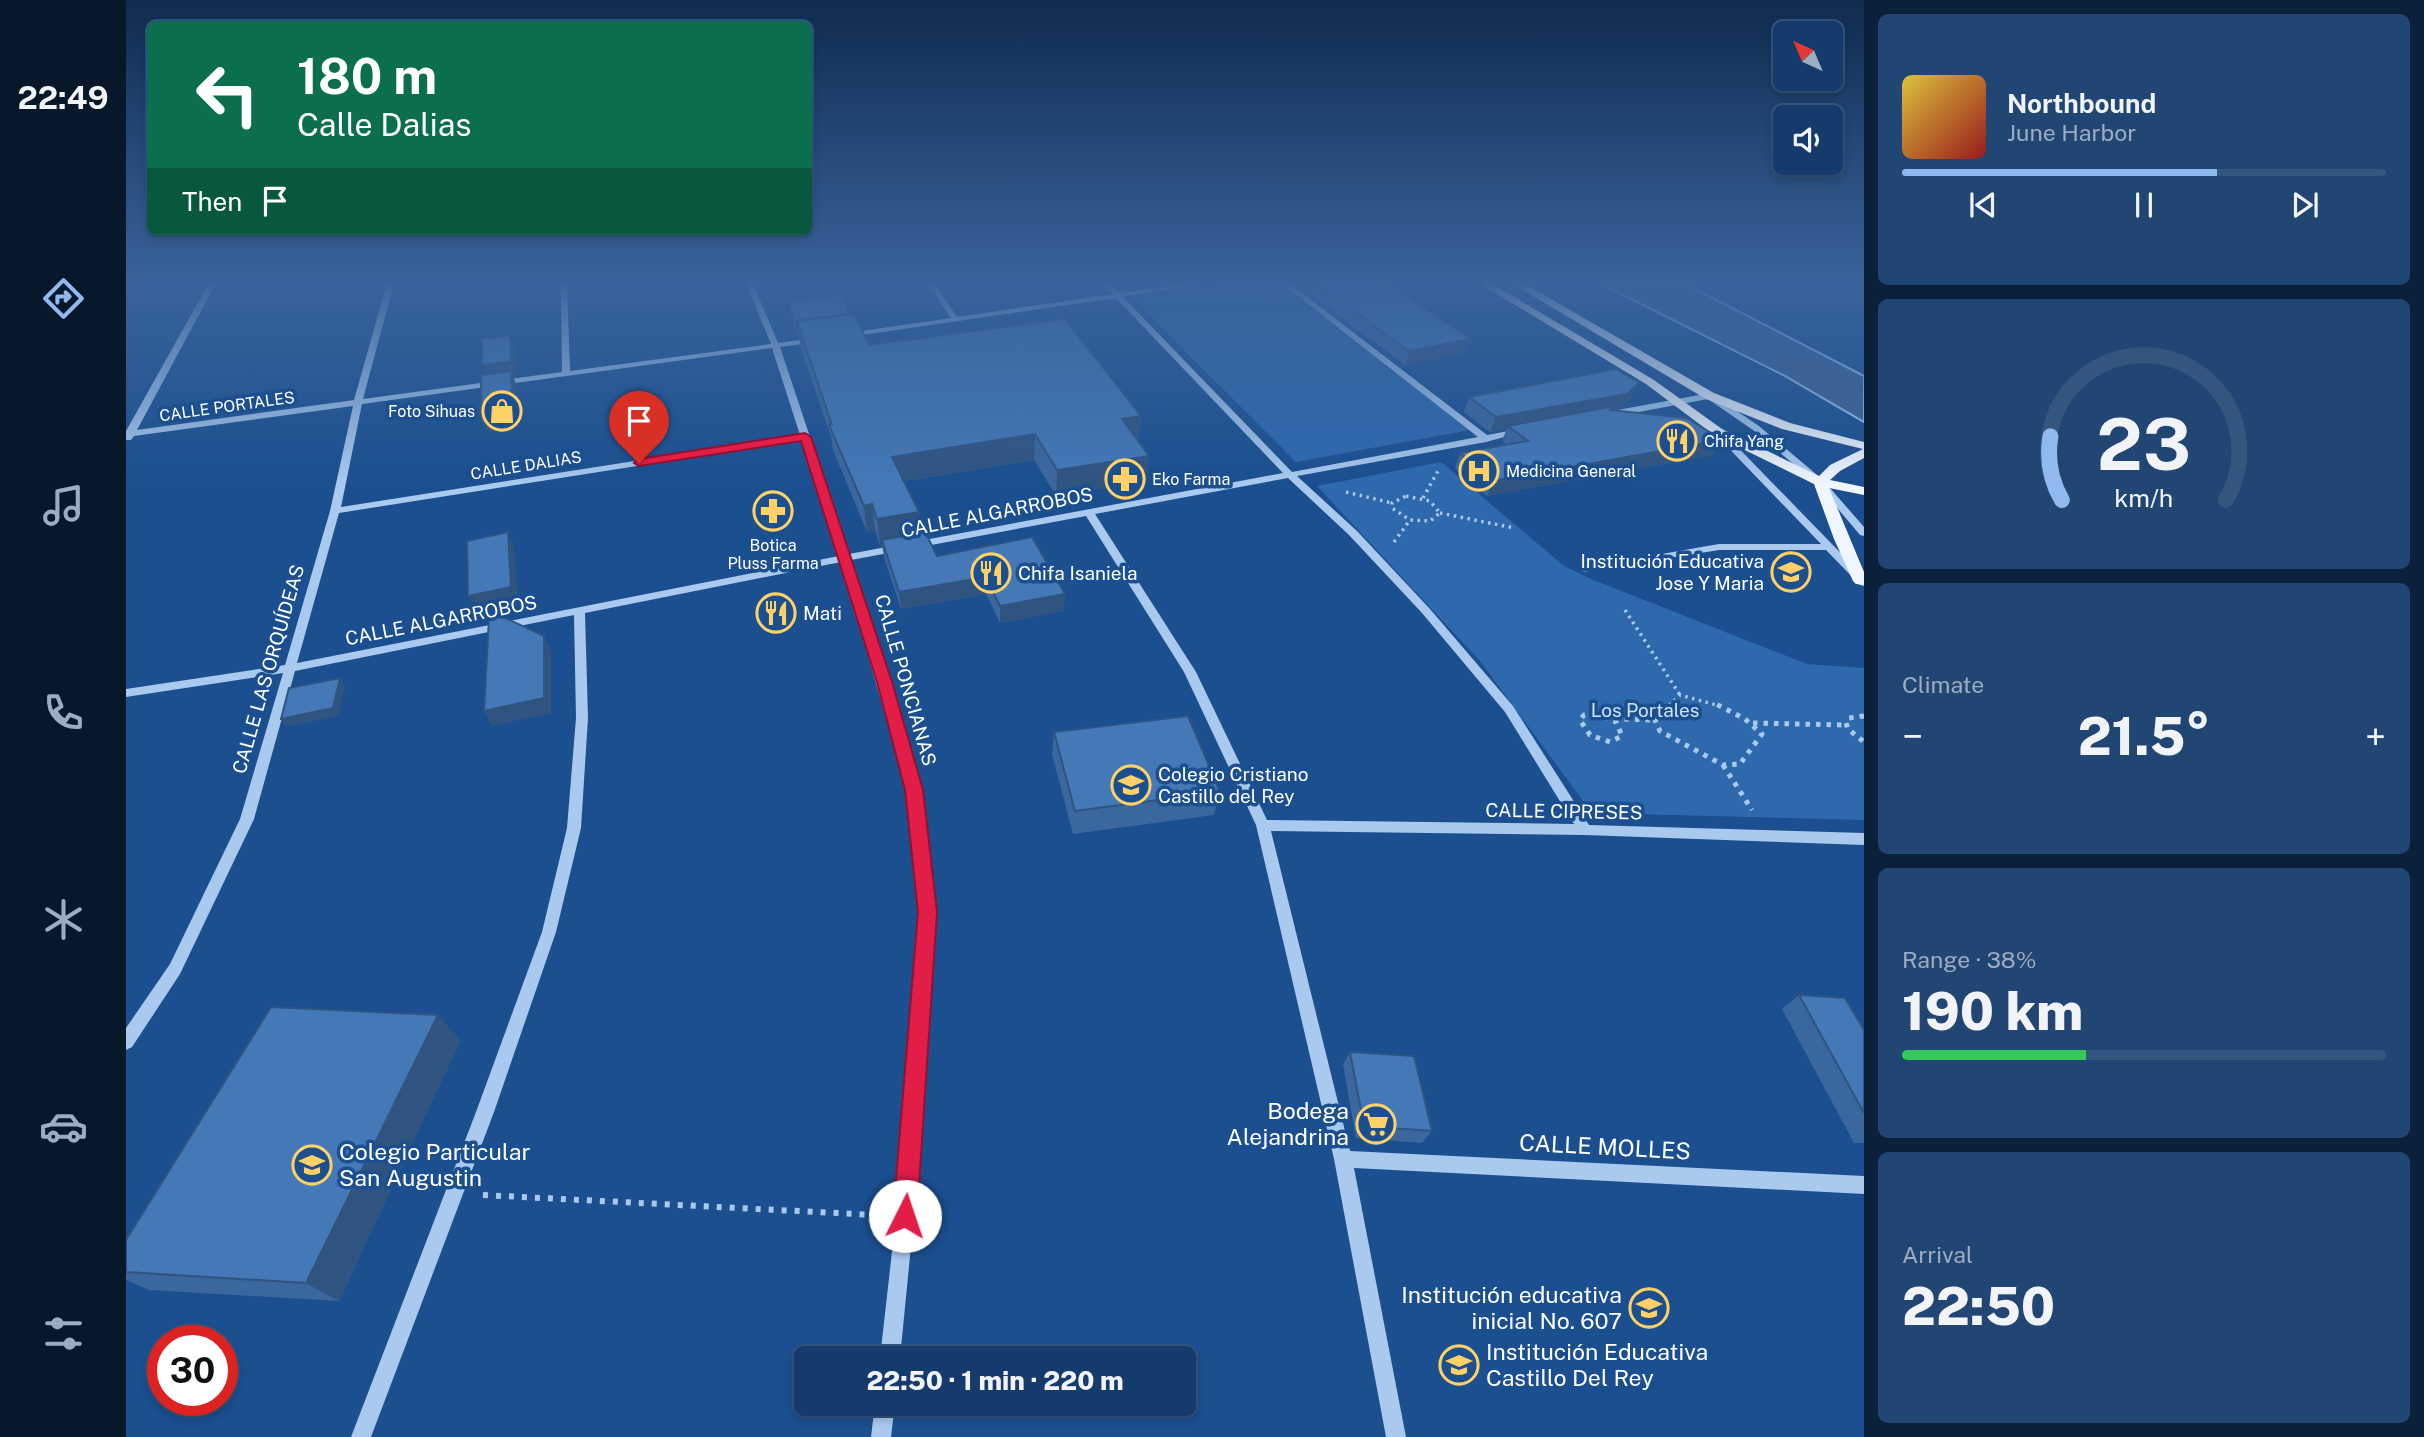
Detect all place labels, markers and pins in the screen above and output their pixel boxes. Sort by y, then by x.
shop icon: Foto Sihuas [481,390,523,432]
pin [609,391,669,463]
place label: Foto Sihuas [388,402,475,421]
restaurant icon: Chifa Yang [1656,420,1698,462]
place label: Chifa Yang [1704,432,1784,451]
hospital icon: Medicina General [1458,450,1500,492]
pharmacy icon: Eko Farma [1104,458,1146,500]
place label: Medicina General [1506,462,1636,481]
place label: Eko Farma [1152,470,1230,489]
pharmacy icon: Botica Pluss Farma [752,490,794,532]
place label: Botica Pluss Farma [727,536,819,573]
place label: Institución Educativa Jose Y Maria [1580,550,1764,594]
school or university icon: Institución Educativa Jose Y Maria [1770,551,1812,593]
restaurant icon: Chifa Isaniela [970,552,1012,594]
place label: Chifa Isaniela [1018,562,1138,584]
restaurant icon: Mati [755,592,797,634]
place label: Mati [803,602,842,624]
place label: Colegio Cristiano Castillo del Rey [1158,763,1308,807]
school or university icon: Colegio Cristiano Castillo del Rey [1110,764,1152,806]
place label: Bodega Alejandrina [1227,1097,1349,1150]
supermarket icon: Bodega Alejandrina [1355,1103,1397,1145]
place label: Colegio Particular San Augustin [339,1138,531,1191]
school or university icon: Colegio Particular San Augustin [291,1144,333,1186]
place label: Institución educativa inicial No. 607 [1401,1281,1622,1334]
school or university icon: Institución educativa inicial No. 607 [1628,1287,1670,1329]
place label: Institución Educativa Castillo Del Rey [1486,1338,1708,1391]
school or university icon: Institución Educativa Castillo Del Rey [1438,1344,1480,1386]

